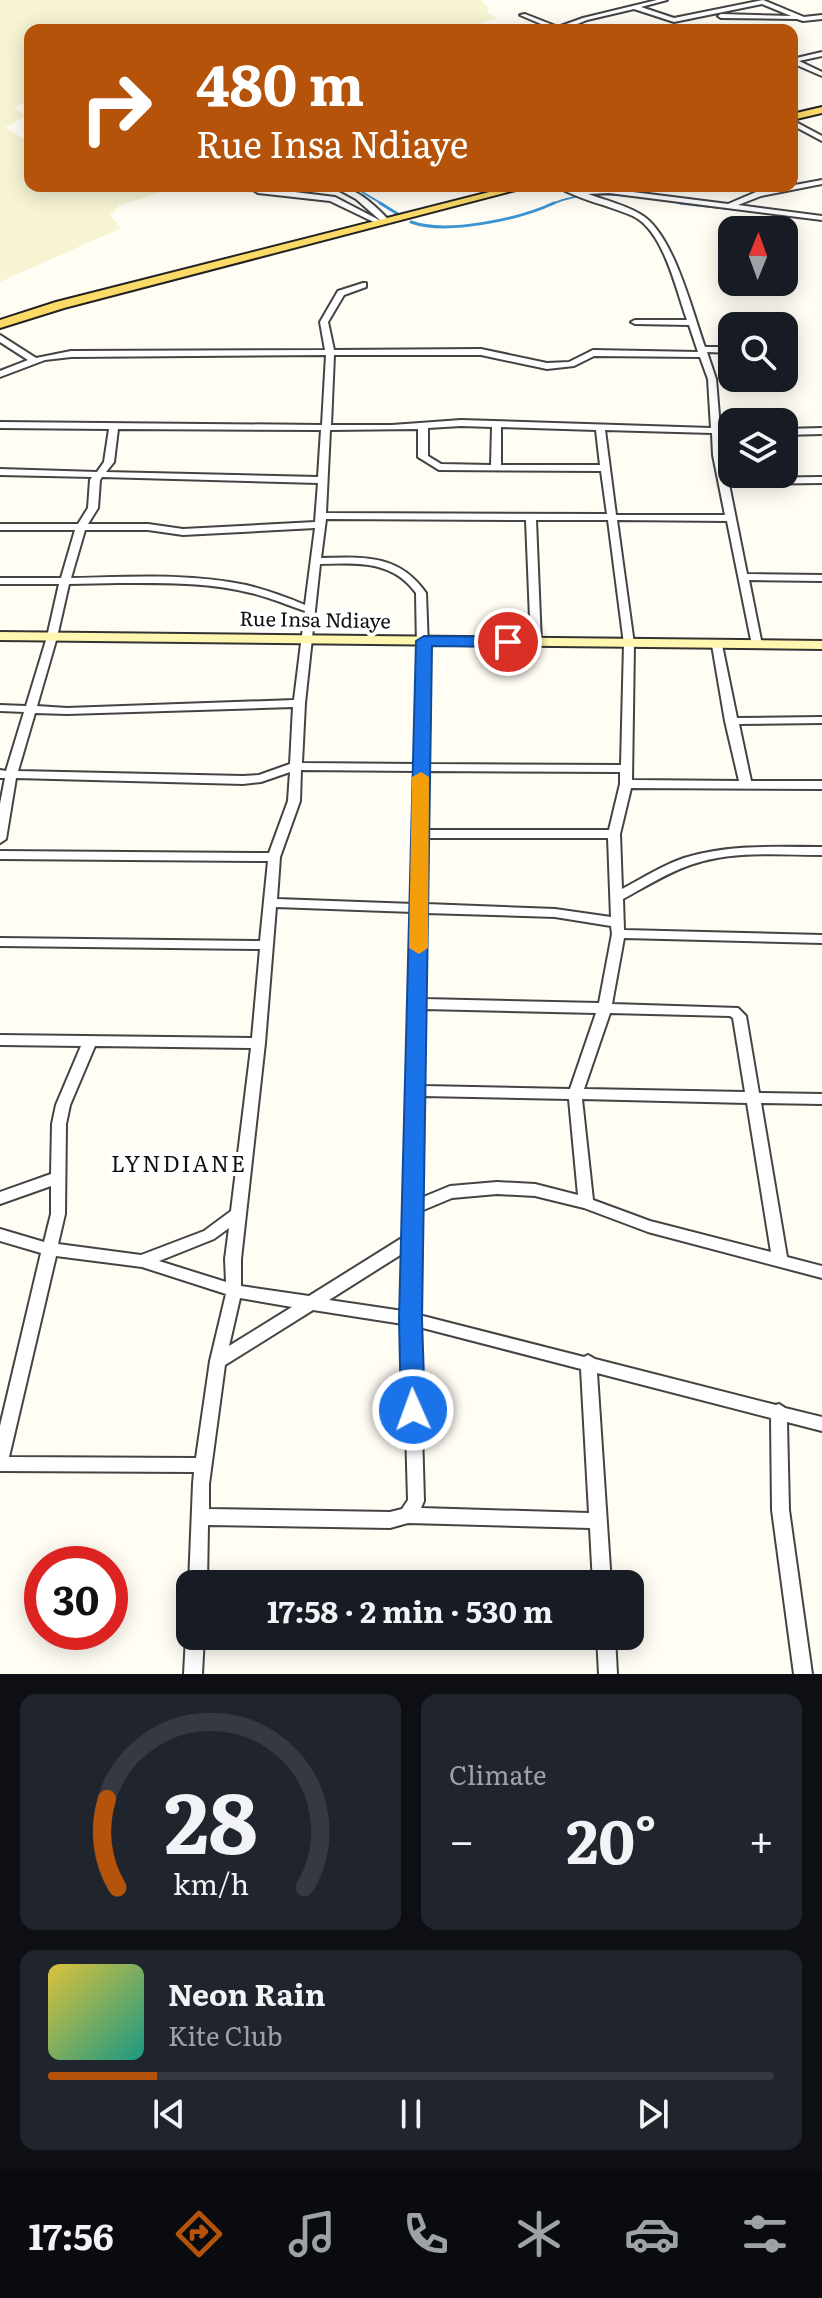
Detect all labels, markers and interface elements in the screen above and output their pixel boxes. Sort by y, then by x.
text: 480 m [196,40,364,123]
icon: right [64,56,168,160]
text: Rue Insa Ndiaye [196,116,468,169]
north arrow [718,216,798,296]
map controls [718,216,798,488]
button: search [718,312,798,392]
button: layers [718,408,798,488]
street label: Rue Insa Ndiaye [239,602,391,634]
pin [474,608,542,676]
icon: arrive [486,620,530,664]
district label: LYNDIANE [111,1146,247,1179]
position arrow [371,1368,455,1452]
speed limit sign: 30 [24,1546,128,1650]
text: 17:58 · 2 min · 530 m [267,1588,553,1632]
text: Climate [449,1754,547,1793]
text: 28 [164,1756,257,1880]
text: 20° [566,1793,657,1882]
text: − [449,1805,475,1871]
text: + [748,1805,774,1871]
text: km/h [172,1861,249,1904]
text: Neon Rain [168,1971,326,2015]
text: Kite Club [168,2015,283,2054]
icon: previous [147,2092,191,2136]
icon: pause [389,2092,433,2136]
icon: next [631,2092,675,2136]
icon: directions [171,2206,227,2262]
icon: music [284,2206,340,2262]
icon: phone [398,2206,454,2262]
icon: climate [511,2206,567,2262]
icon: car [624,2206,680,2262]
icon: filters [737,2206,793,2262]
text: 17:56 [29,2208,114,2261]

